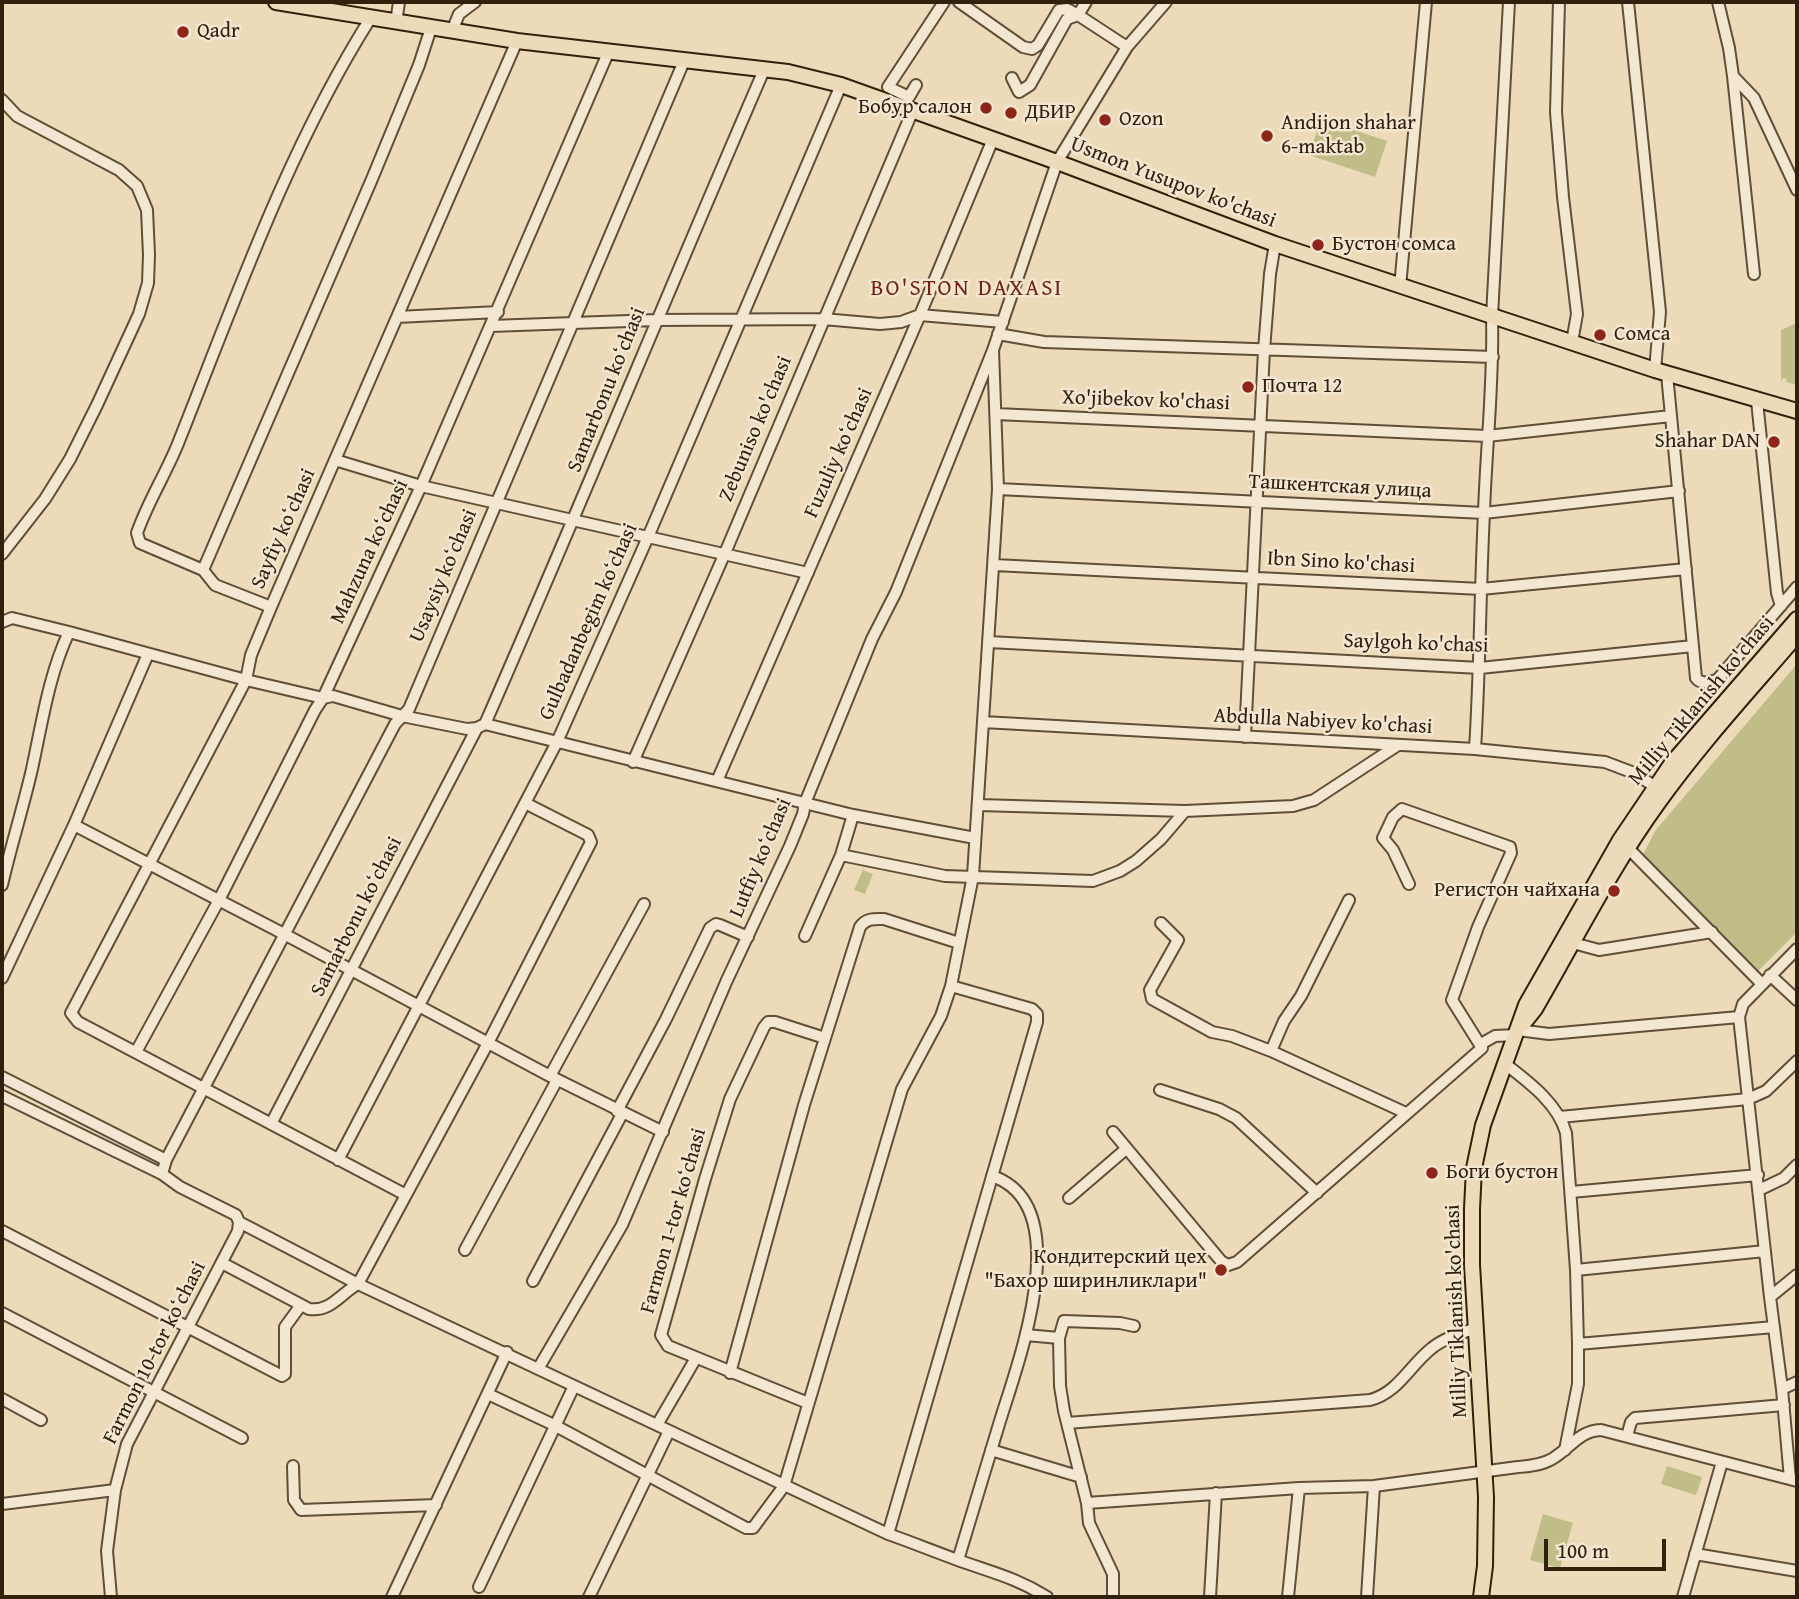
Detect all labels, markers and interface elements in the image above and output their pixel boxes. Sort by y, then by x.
place label: Qadr [197,19,240,45]
marker: Qadr [175,24,191,40]
place label: Бобур салон [858,95,972,121]
marker: Бобур салон [978,100,994,116]
place label: ДБИР [1025,100,1076,126]
marker: ДБИР [1003,105,1019,121]
place label: Ozon [1119,107,1163,133]
place label: Andijon shahar 6-maktab [1281,111,1416,161]
marker: Ozon [1097,112,1113,128]
marker: Andijon shahar 6-maktab [1259,128,1275,144]
street label: Usmon Yusupov ko'chasi [1067,132,1279,234]
place label: Бустон сомса [1332,232,1456,258]
marker: Бустон сомса [1310,237,1326,253]
district label: BO'STON DAXASI [872,275,1062,303]
street label: Samarbonu koʻchasi [562,304,652,476]
place label: Сомса [1614,322,1670,348]
marker: Сомса [1592,327,1608,343]
street label: Zebuniso ko'chasi [714,352,798,506]
place label: Почта 12 [1262,374,1342,400]
marker: Почта 12 [1240,379,1256,395]
street label: Fuzuliy koʻchasi [799,384,879,522]
street label: Xo'jibekov ko'chasi [1061,385,1231,417]
place label: Shahar DAN [1654,429,1760,455]
marker: Shahar DAN [1766,434,1782,450]
street label: Sayfiy koʻchasi [246,465,322,593]
street label: Ташкентская улица [1248,470,1432,504]
street label: Mahzuna koʻchasi [326,476,414,628]
street label: Usaysiy koʻchasi [405,506,483,646]
street label: Gulbadanbegim koʻchasi [534,520,644,724]
street label: Ibn Sino ko'chasi [1266,547,1416,579]
street label: Milliy Tiklanish ko'chasi [1624,611,1780,791]
street label: Saylgoh ko'chasi [1343,629,1489,659]
street label: Abdulla Nabiyev ko'chasi [1213,704,1433,740]
street label: Lutfiy koʻchasi [725,794,797,922]
street label: Samarbonu koʻchasi [306,833,408,1001]
place label: Регистон чайхана [1434,878,1600,904]
marker: Регистон чайхана [1606,883,1622,899]
street label: Farmon 1-tor koʻchasi [635,1125,713,1317]
place label: Боги бустон [1446,1160,1558,1186]
marker: Боги бустон [1424,1165,1440,1181]
street label: Milliy Tiklanish ko'chasi [1441,1204,1473,1418]
place label: Кондитерский цех "Бахор ширинликлари" [984,1245,1207,1295]
street label: Farmon 10-tor koʻchasi [98,1257,212,1449]
marker: Кондитерский цех "Бахор ширинликлари" [1213,1262,1229,1278]
scale bar [1547,1526,1670,1570]
text: 100 m [1557,1535,1609,1566]

